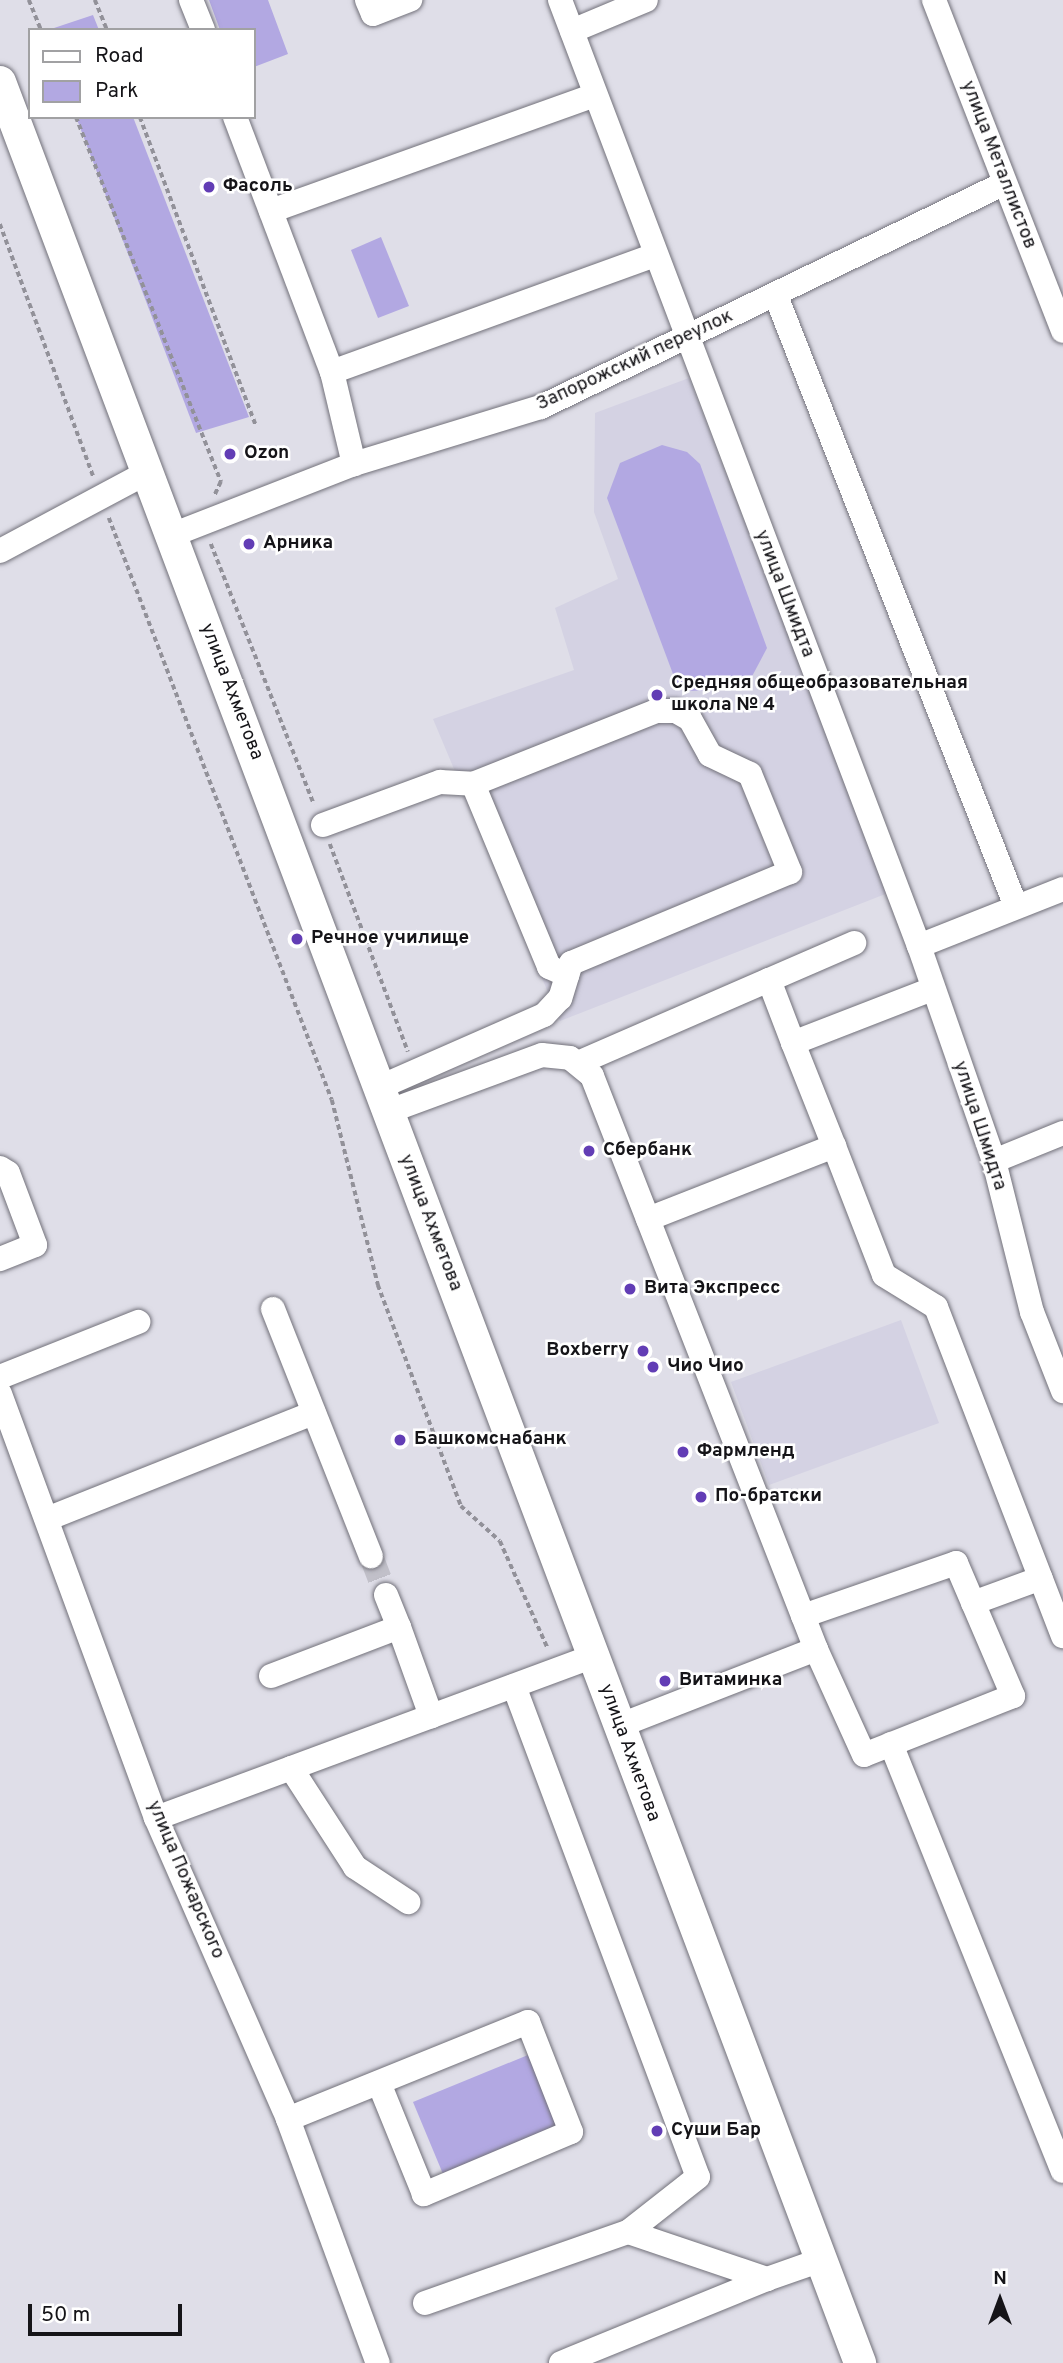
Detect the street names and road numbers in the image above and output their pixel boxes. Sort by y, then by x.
street label: улица Металлистов [955,78,1041,252]
street label: Запорожский переулок [533,305,737,417]
street label: улица Шмидта [749,527,819,661]
street label: улица Ахметова [194,620,268,764]
street label: улица Шмидта [947,1058,1011,1194]
street label: улица Ахметова [393,1151,467,1295]
street label: улица Ахметова [593,1681,665,1825]
street label: улица Пожарского [141,1798,229,1962]

